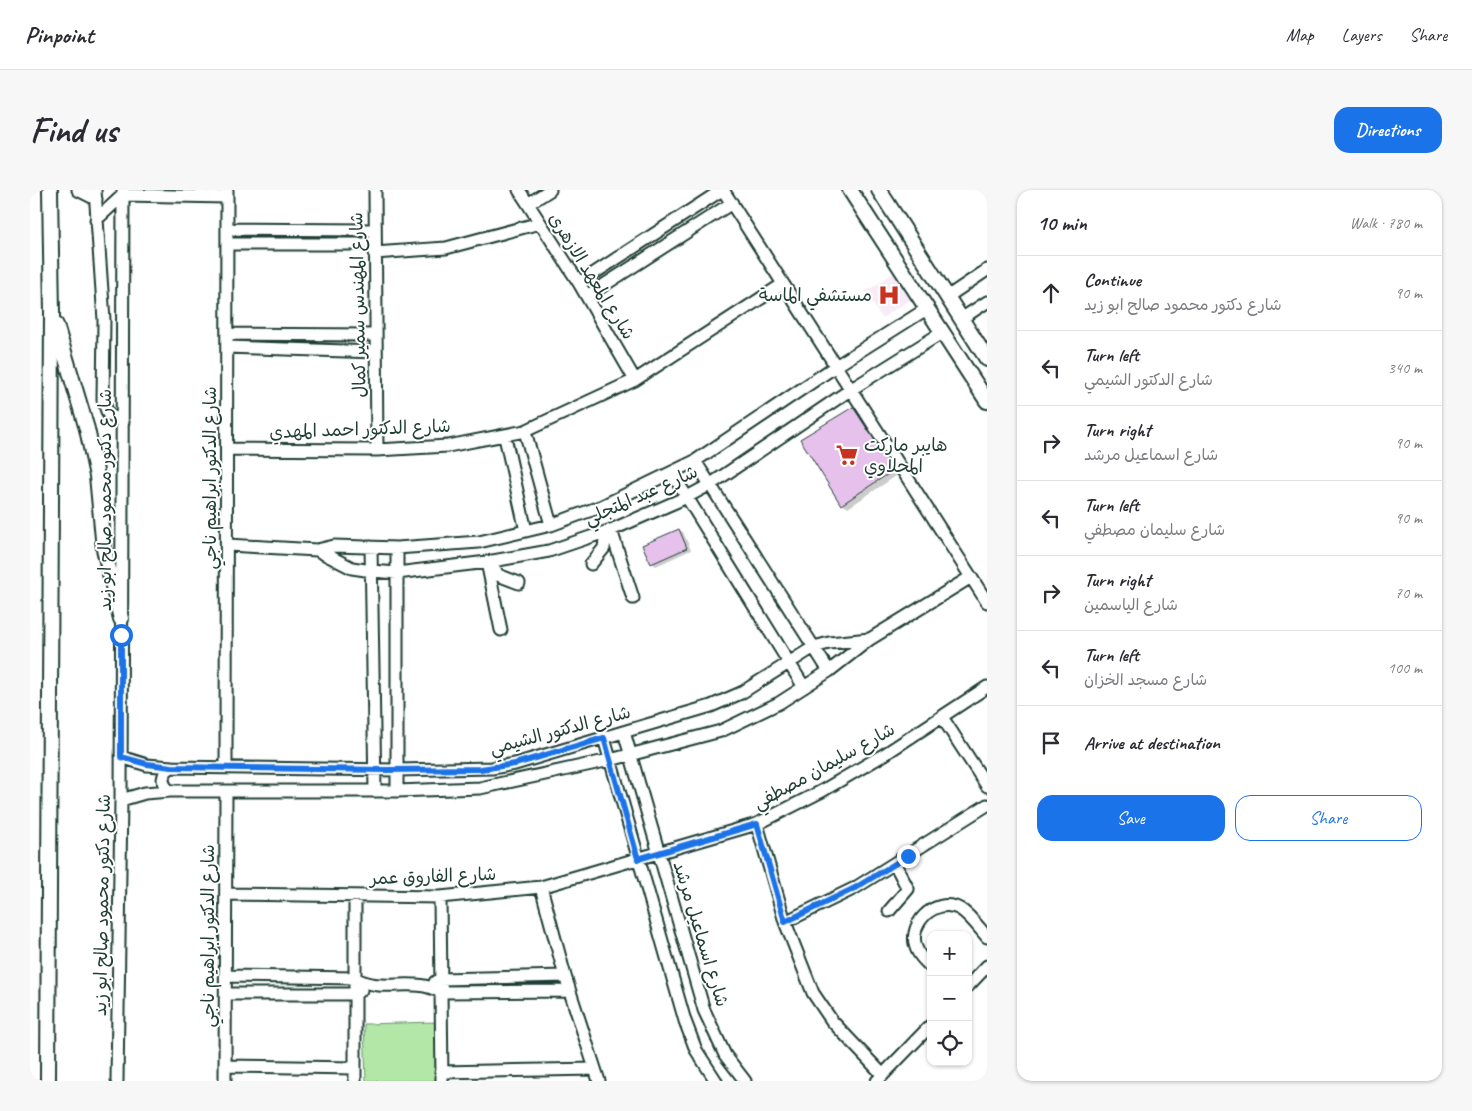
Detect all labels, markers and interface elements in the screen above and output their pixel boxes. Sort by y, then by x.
text: Pinpoint [25,20,94,50]
text: Map [1286,24,1314,46]
text: Layers [1342,24,1381,46]
text: Share [1409,24,1447,46]
button: Directions [1334,107,1442,153]
text: Find us [30,108,117,153]
street label: شارع المعهد الازهرى [543,208,640,344]
text: 10 min [1037,210,1087,236]
street label: شارع المهندس سمير كمال [345,212,372,398]
text: Walk · 780 m [1350,213,1422,233]
text: Continue [1084,268,1141,292]
icon: ahead [1037,279,1065,307]
hospital icon: مستشفي الماسة [876,282,902,308]
text: 90 m [1395,283,1422,303]
place label: مستشفي الماسة [759,284,872,311]
text: شارع دكتور محمود صالح ابو زيد [1084,295,1282,315]
text: Turn left [1084,343,1139,367]
icon: left [1037,354,1065,382]
text: 340 m [1388,358,1422,378]
text: شارع الدكتور الشيمي [1084,370,1213,390]
street label: شارع الدكتور ابراهيم ناجي [199,386,226,570]
street label: شارع دكتور محمود صالح ابو زيد [94,389,117,611]
street label: شارع الدكتور احمد المهدي [269,415,451,445]
text: Turn right [1084,418,1151,442]
icon: right [1037,429,1065,457]
text: 90 m [1395,433,1422,453]
place label: هايبر ماركت المحلاوي [864,434,948,479]
supermarket icon: هايبر ماركت المحلاوي [834,442,860,468]
text: شارع اسماعيل مرشد [1084,445,1218,465]
street label: شارع عبد المتجلي [581,460,703,534]
text: Turn left [1084,493,1139,517]
icon: left [1037,504,1065,532]
text: 90 m [1395,508,1422,528]
text: شارع سليمان مصطفي [1084,520,1225,540]
text: Turn right [1084,568,1151,592]
icon: right [1037,579,1065,607]
text: 70 m [1395,583,1422,603]
text: شارع الياسمين [1084,595,1178,615]
route start [110,624,133,647]
text: Turn left [1084,643,1139,667]
icon: left [1037,654,1065,682]
text: 100 m [1388,658,1422,678]
text: شارع مسجد الخزان [1084,670,1207,690]
street label: شارع الدكتور الشيمي [487,701,634,764]
street label: شارع سليمان مصطفي [749,718,901,818]
icon: arrive [1037,729,1065,757]
text: Arrive at destination [1084,731,1220,755]
street label: شارع دكتور محمود صالح ابو زيد [89,794,116,1016]
button: Save [1037,795,1225,841]
button: Share [1235,795,1422,841]
street label: شارع الدكتور ابراهيم ناجي [197,844,224,1028]
route end [897,845,920,868]
street label: شارع اسماعيل مرشد [667,859,734,1010]
street label: شارع الفاروق عمر [367,863,497,890]
map controls [927,931,972,1066]
button: + [927,931,972,976]
button: − [927,976,972,1021]
button: locate [927,1021,972,1066]

